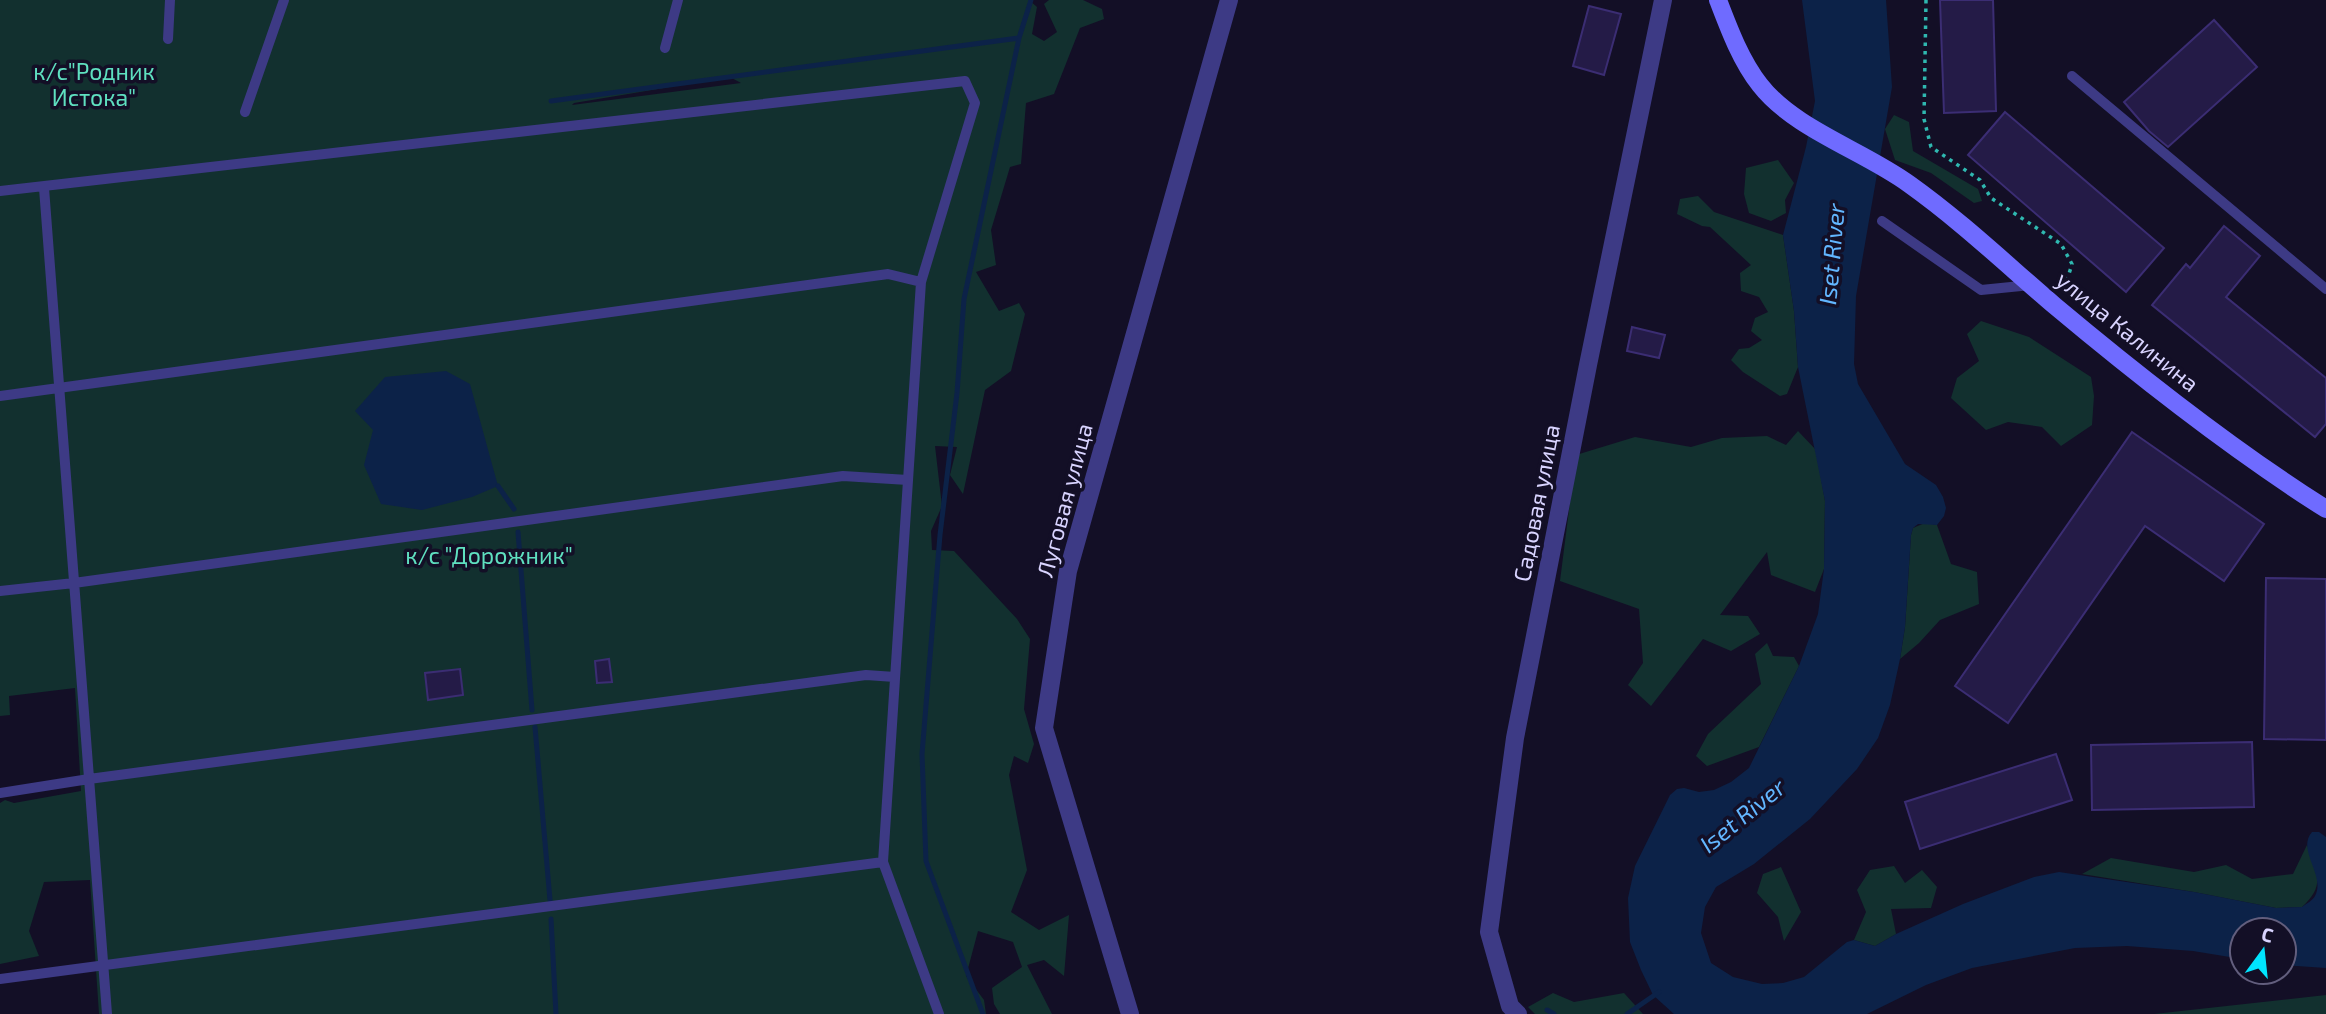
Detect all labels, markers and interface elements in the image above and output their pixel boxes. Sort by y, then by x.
park label: к/с"Родник Истока" [33,57,155,111]
water label: Iset River [1812,202,1850,306]
street label: улица Калинина [2050,265,2205,398]
street label: Луговая улица [1030,420,1099,580]
street label: Садовая улица [1507,422,1566,584]
park label: к/с "Дорожник" [405,541,573,569]
water label: Iset River [1693,771,1791,858]
north arrow [2228,916,2298,986]
text: С [2259,922,2276,947]

